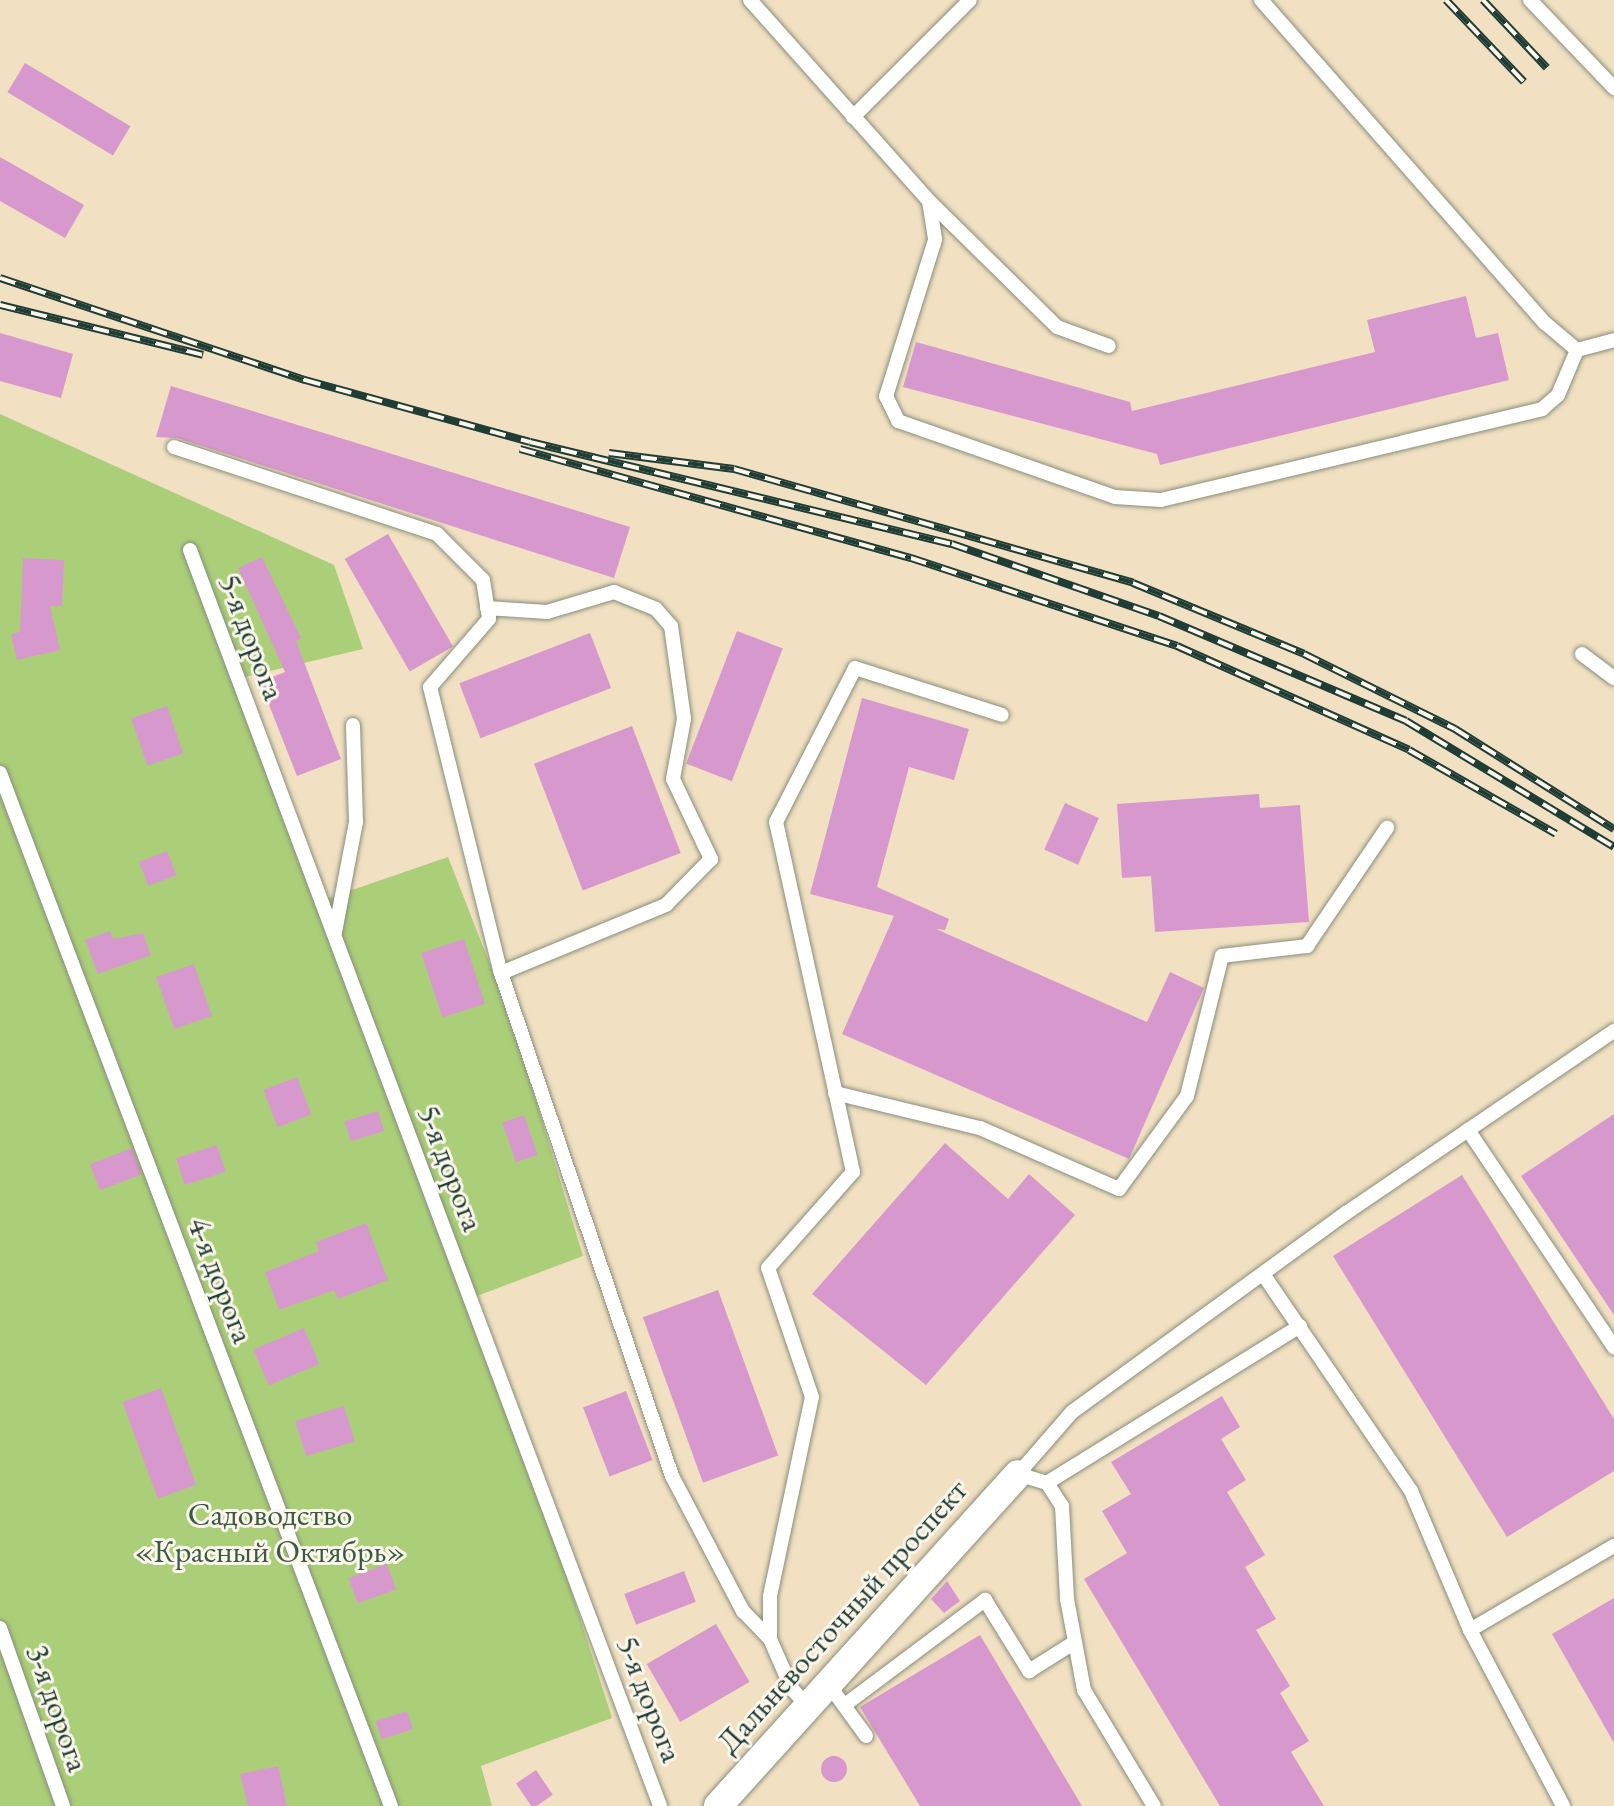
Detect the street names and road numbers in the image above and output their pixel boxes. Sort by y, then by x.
street label: 5-я дорога [210,569,294,705]
street label: 5-я дорога [409,1100,493,1236]
street label: 4-я дорога [179,1212,263,1348]
street label: Дальневосточный проспект [709,1471,975,1761]
street label: 5-я дорога [608,1631,692,1767]
street label: 3-я дорога [18,1639,98,1777]

